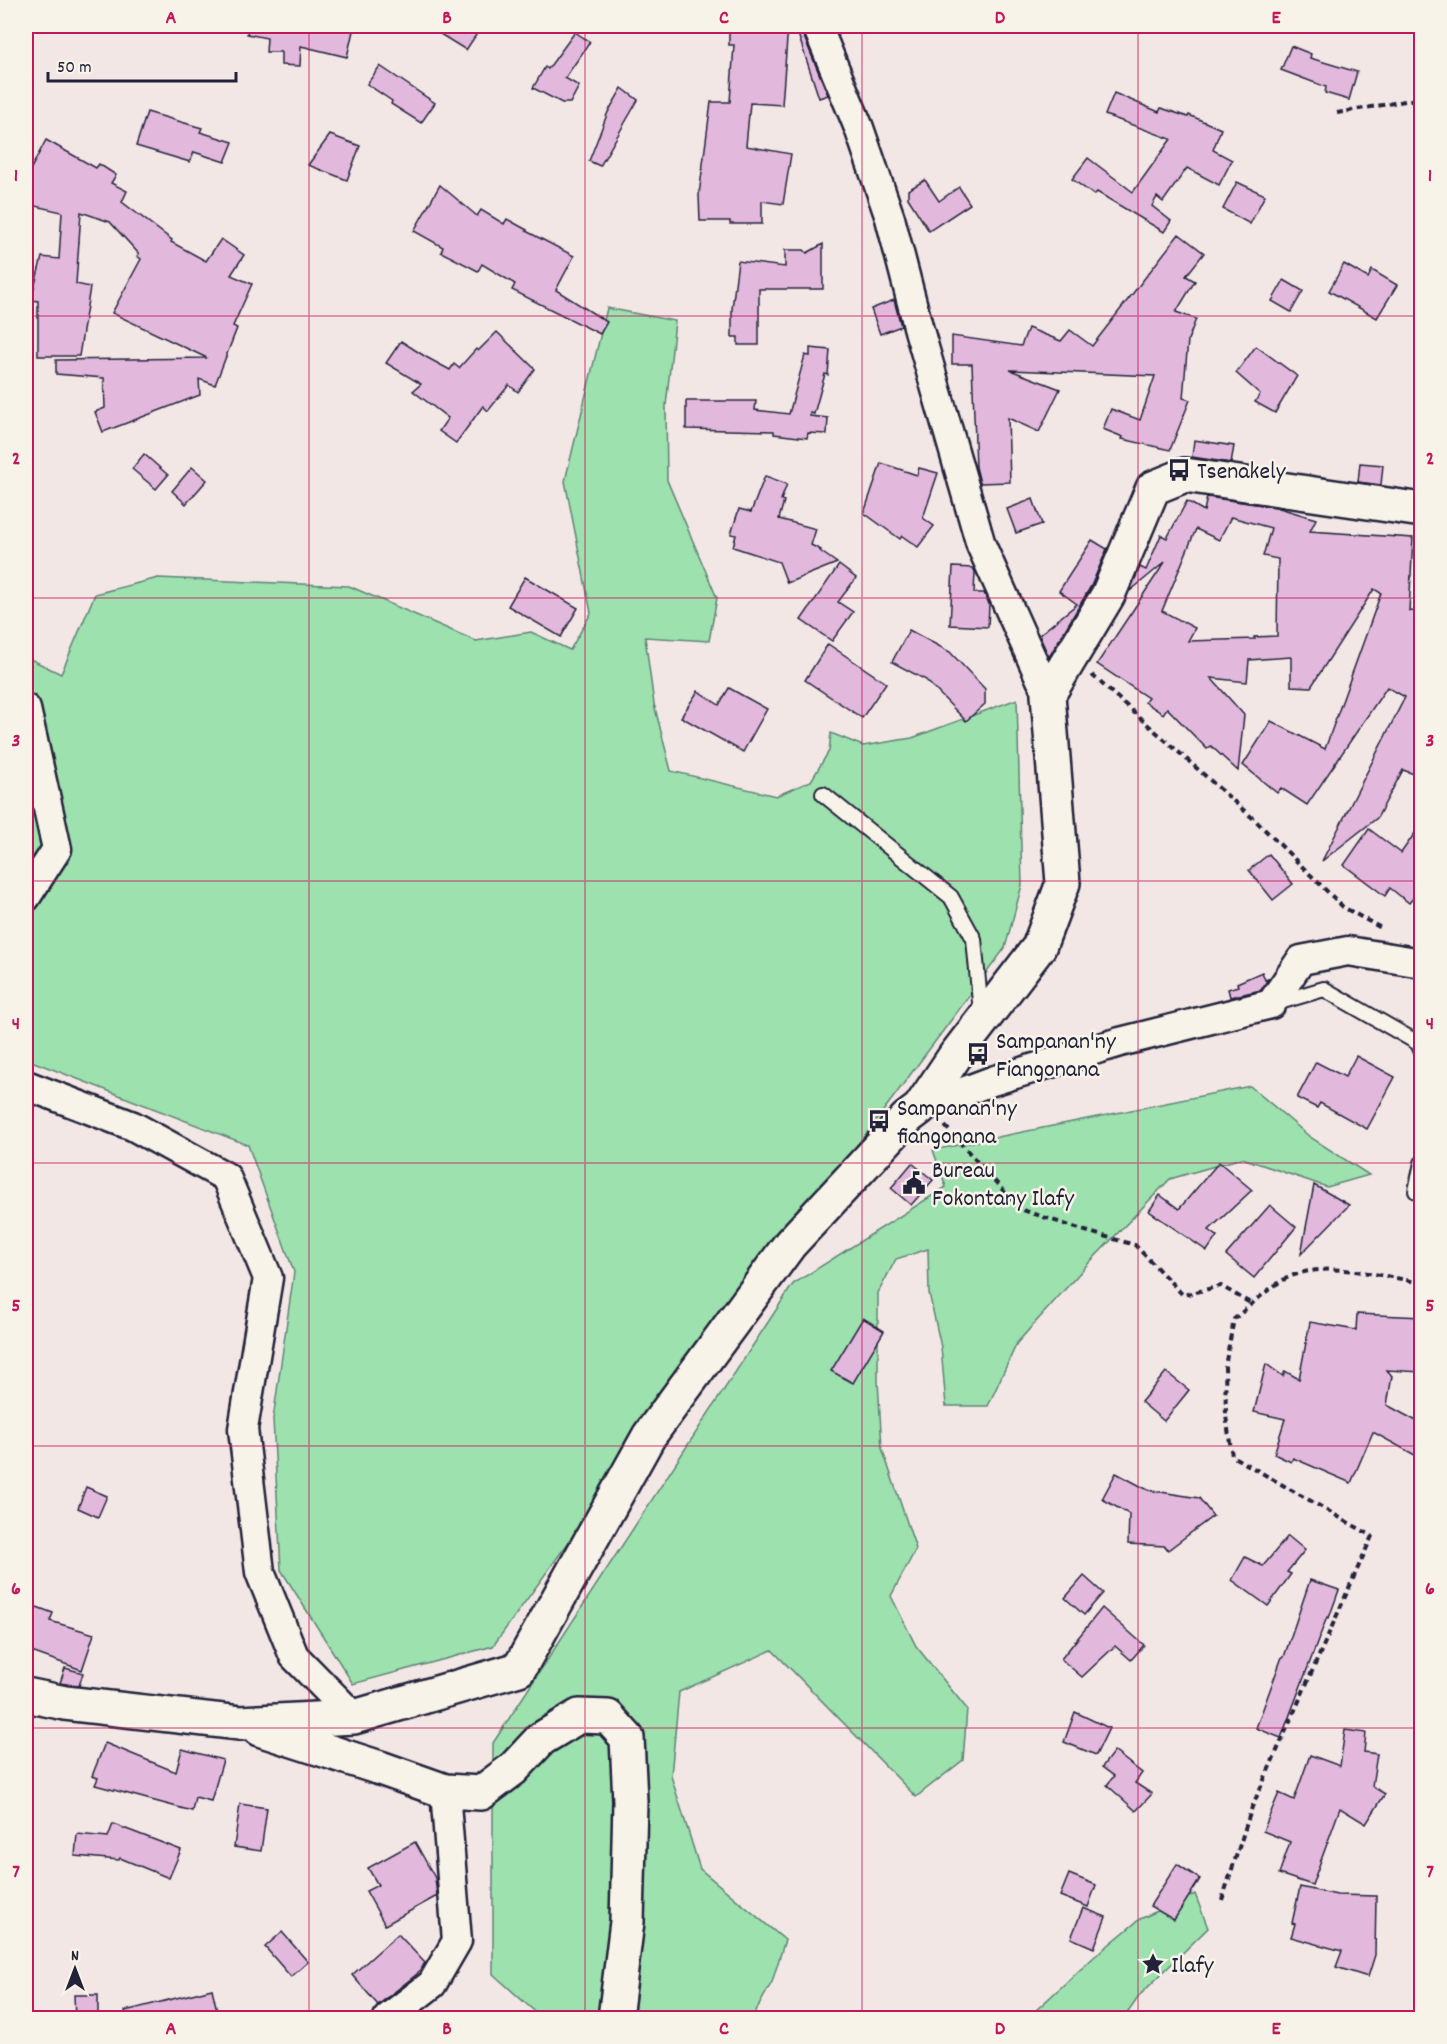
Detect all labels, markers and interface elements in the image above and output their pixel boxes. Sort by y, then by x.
text: A [166,5,177,33]
text: B [442,5,452,33]
text: C [719,5,729,33]
text: D [995,5,1006,33]
text: E [1271,5,1281,33]
scale bar [48,45,236,83]
text: 50 m [57,56,92,81]
text: 1 [14,163,18,191]
text: 1 [1428,163,1432,191]
text: 2 [12,446,20,474]
text: 2 [1426,446,1434,474]
place label: Tsenakely [1197,456,1287,490]
bus stop icon: Tsenakely [1166,457,1192,483]
text: 3 [12,728,20,756]
text: 3 [1426,728,1434,756]
text: 4 [12,1011,20,1039]
text: 4 [1426,1011,1434,1039]
place label: Sampanan'ny Fiangonana [996,1026,1117,1088]
bus stop icon: Sampanan'ny Fiangonana [965,1041,991,1067]
place label: Sampanan'ny fiangonana [897,1093,1018,1155]
bus stop icon: Sampanan'ny fiangonana [866,1108,892,1134]
place label: Bureau Fokontany Ilafy [932,1155,1075,1217]
public building icon: Bureau Fokontany Ilafy [901,1170,927,1196]
text: 5 [11,1293,21,1321]
text: 5 [1425,1293,1435,1321]
text: 6 [11,1576,21,1604]
text: 6 [1425,1576,1435,1604]
text: 7 [12,1859,20,1887]
text: 7 [1426,1859,1434,1887]
north arrow [45,1939,105,1999]
text: N [71,1945,79,1968]
place label: Ilafy [1171,1950,1215,1984]
place icon: Ilafy [1140,1951,1166,1977]
text: A [166,2016,177,2044]
text: B [442,2016,452,2044]
text: C [719,2016,729,2044]
text: D [995,2016,1006,2044]
text: E [1271,2016,1281,2044]

